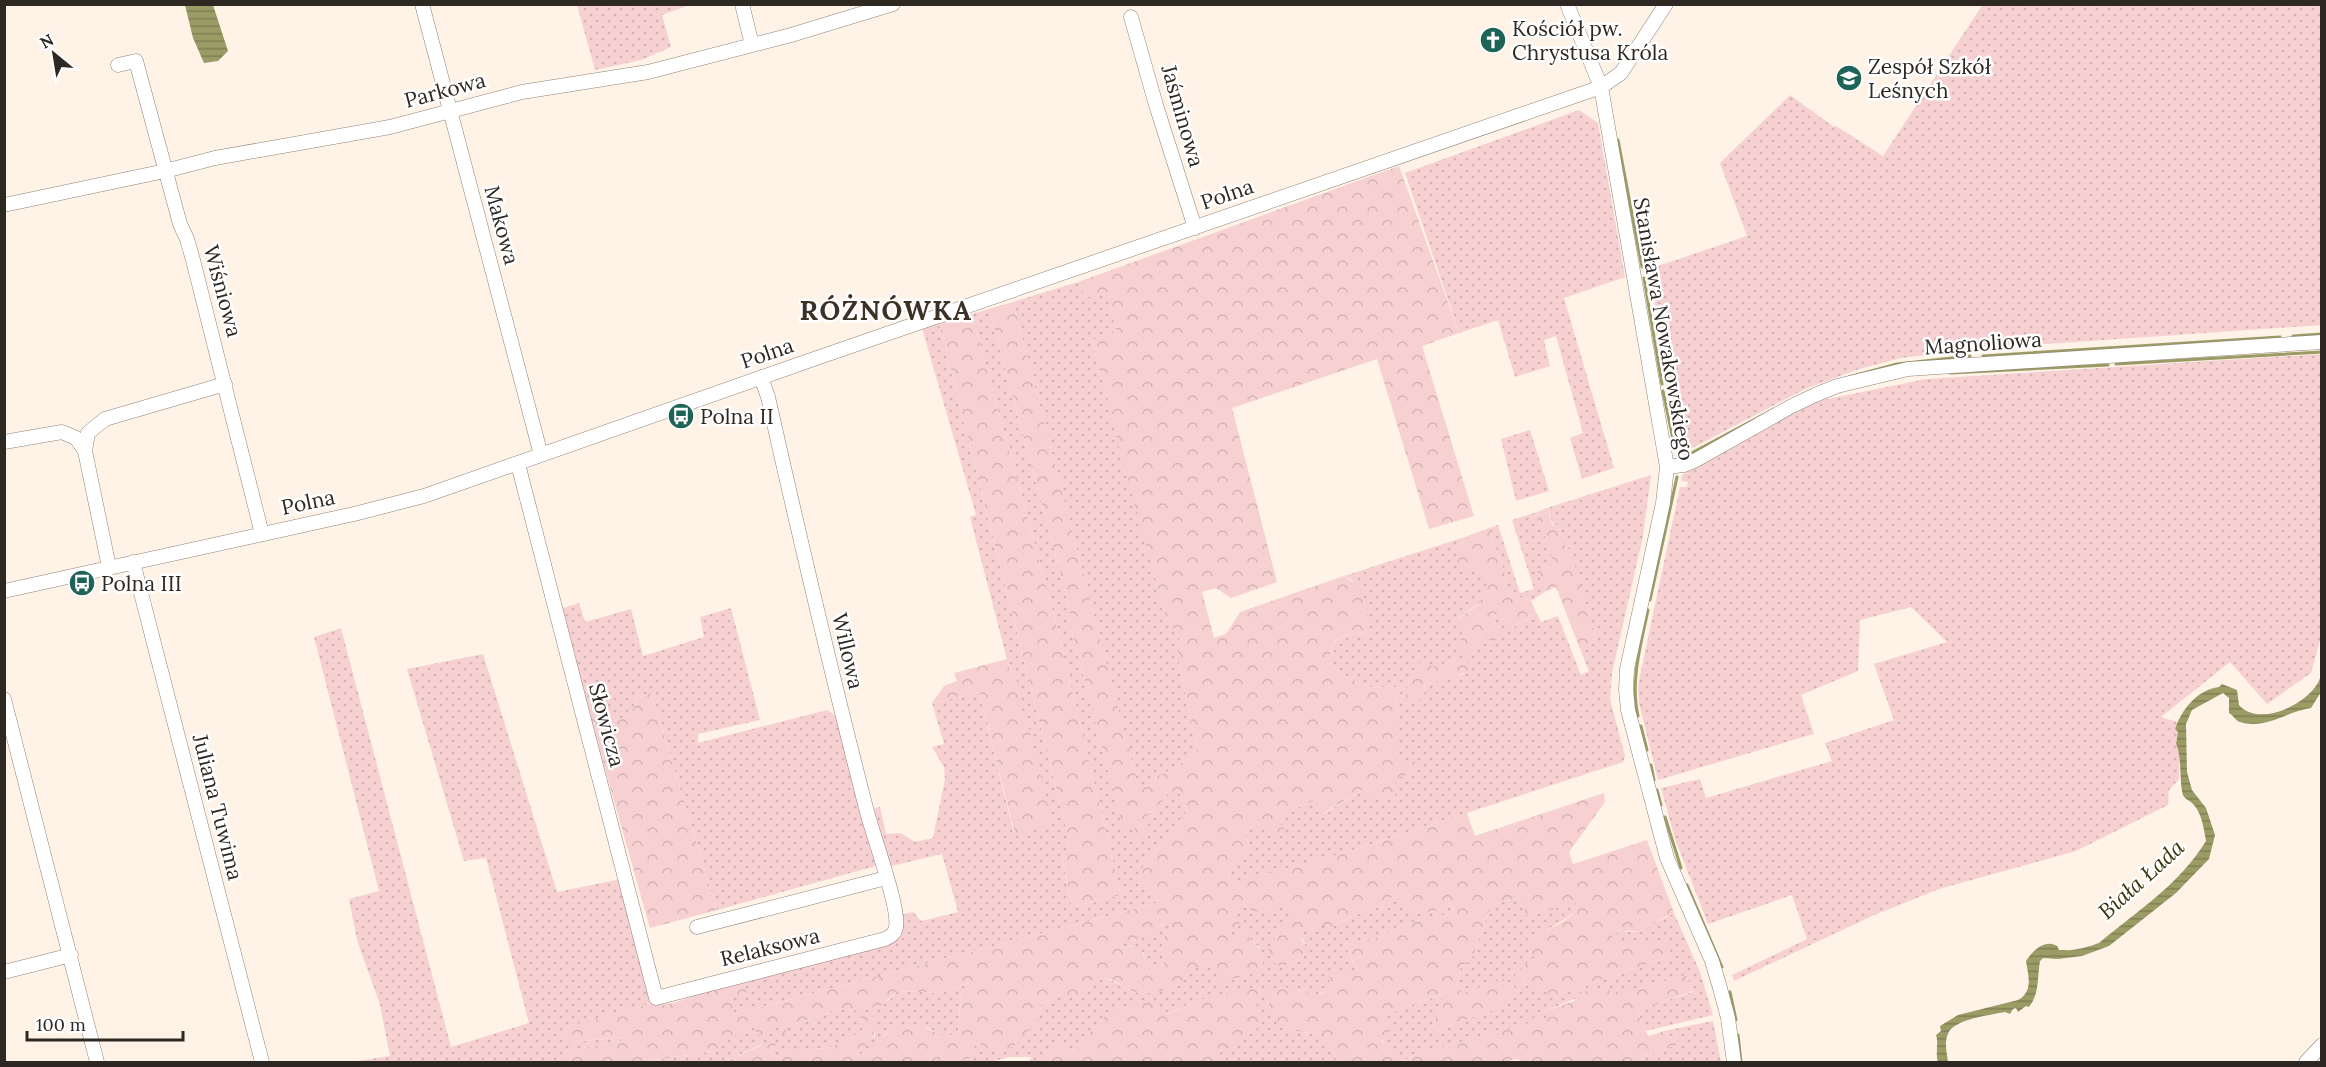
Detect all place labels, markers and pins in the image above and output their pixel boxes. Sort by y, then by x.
place label: Kościół pw. Chrystusa Króla [1512,15,1669,66]
church icon: Kościół pw. Chrystusa Króla [1478,25,1508,55]
place label: Zespół Szkół Leśnych [1868,53,1992,104]
school or university icon: Zespół Szkół Leśnych [1834,63,1864,93]
bus stop icon: Polna II [666,401,696,431]
place label: Polna II [700,403,774,430]
bus stop icon: Polna III [67,568,97,598]
place label: Polna III [101,570,182,597]

